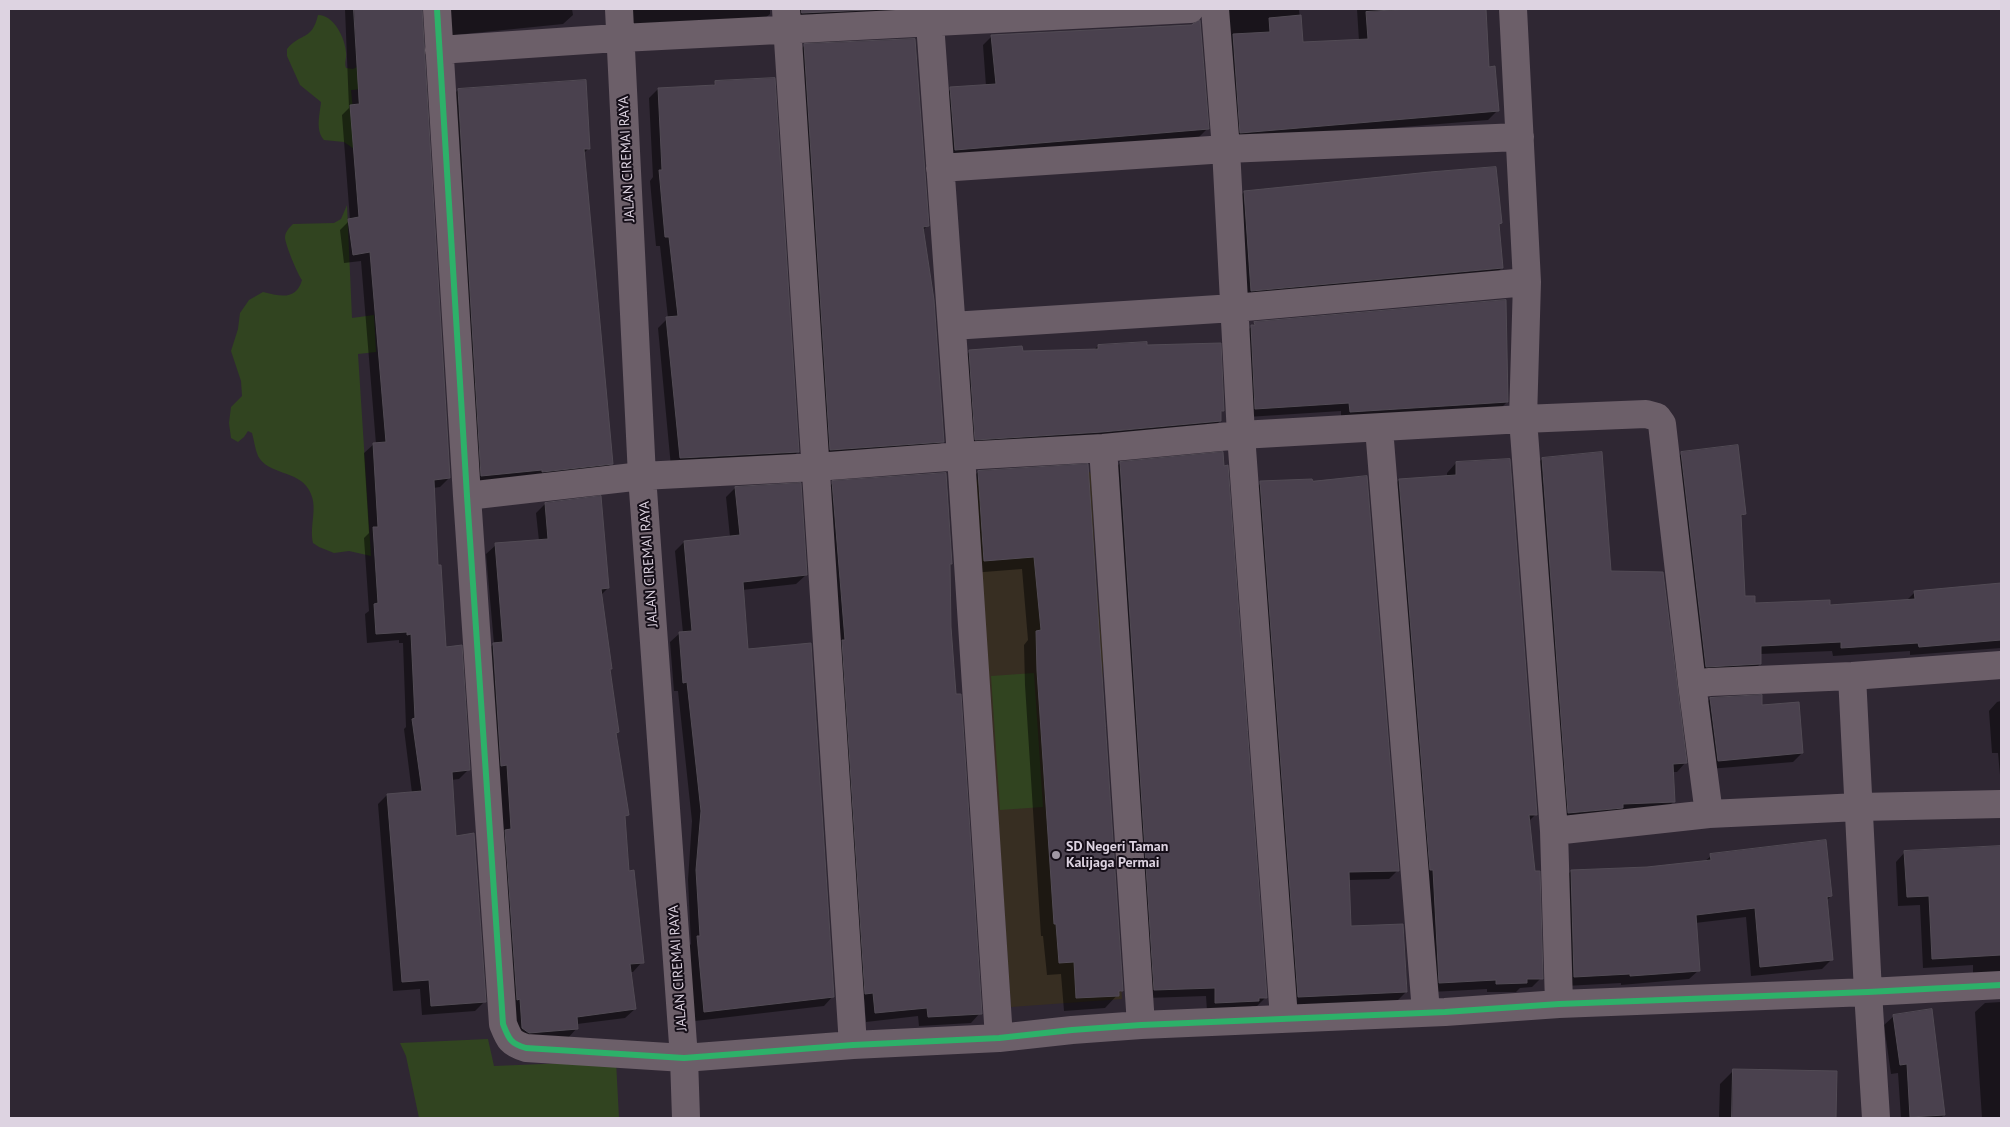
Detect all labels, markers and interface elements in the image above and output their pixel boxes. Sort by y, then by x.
street label: JALAN CIREMAI RAYA [615,96,639,222]
street label: JALAN CIREMAI RAYA [636,500,662,628]
place label: SD Negeri Taman Kalijaga Permai [1066,839,1168,872]
marker: SD Negeri Taman Kalijaga Permai [1050,849,1062,861]
street label: JALAN CIREMAI RAYA [665,904,691,1032]

